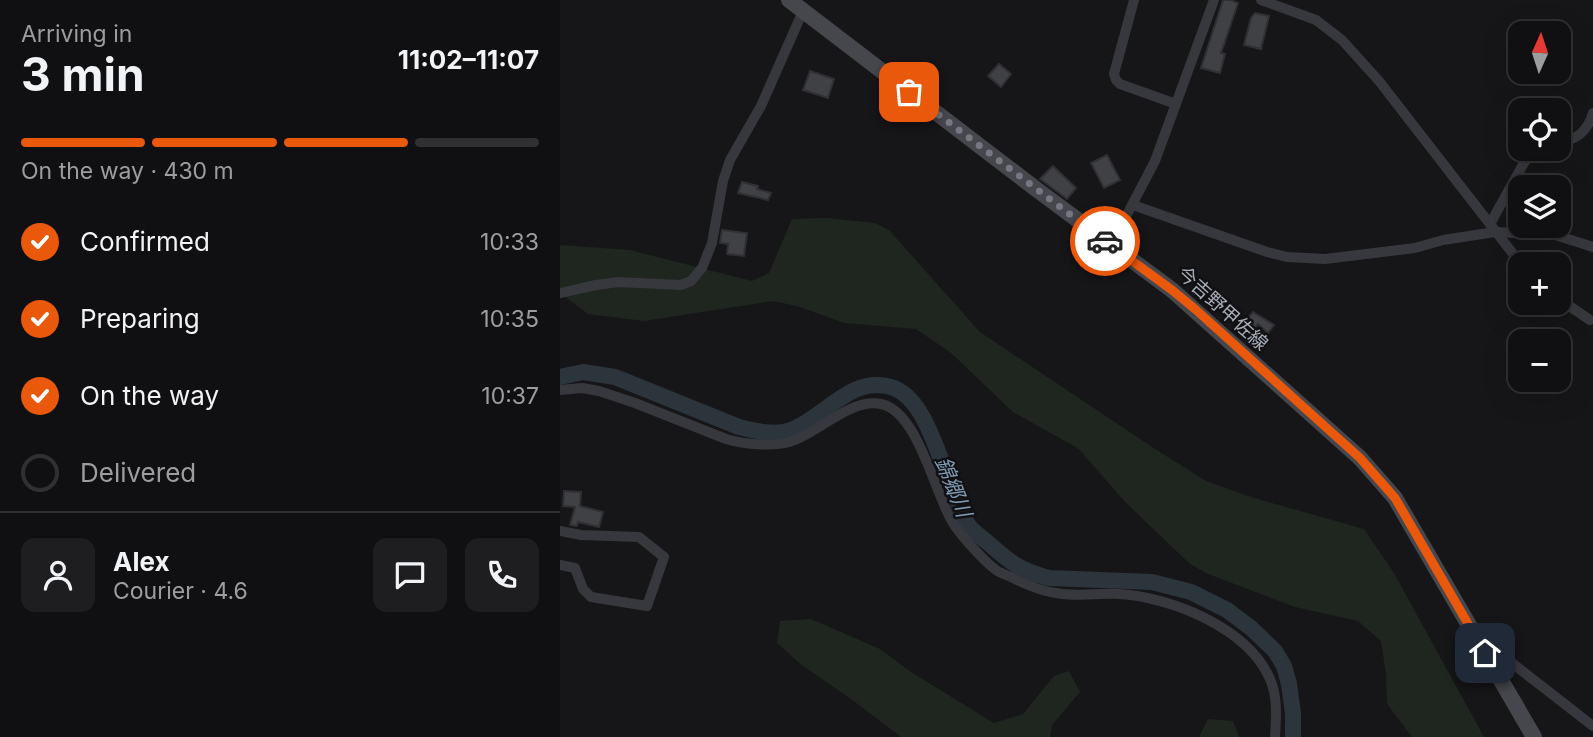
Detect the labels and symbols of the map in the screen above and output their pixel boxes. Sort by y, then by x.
north arrow [1508,21,1572,84]
pin [879,62,939,122]
courier [1070,206,1140,276]
street label: 今吉野甲佐線 [1173,262,1273,355]
water label: 錦郷川 [930,453,978,523]
pin [1455,623,1515,683]

